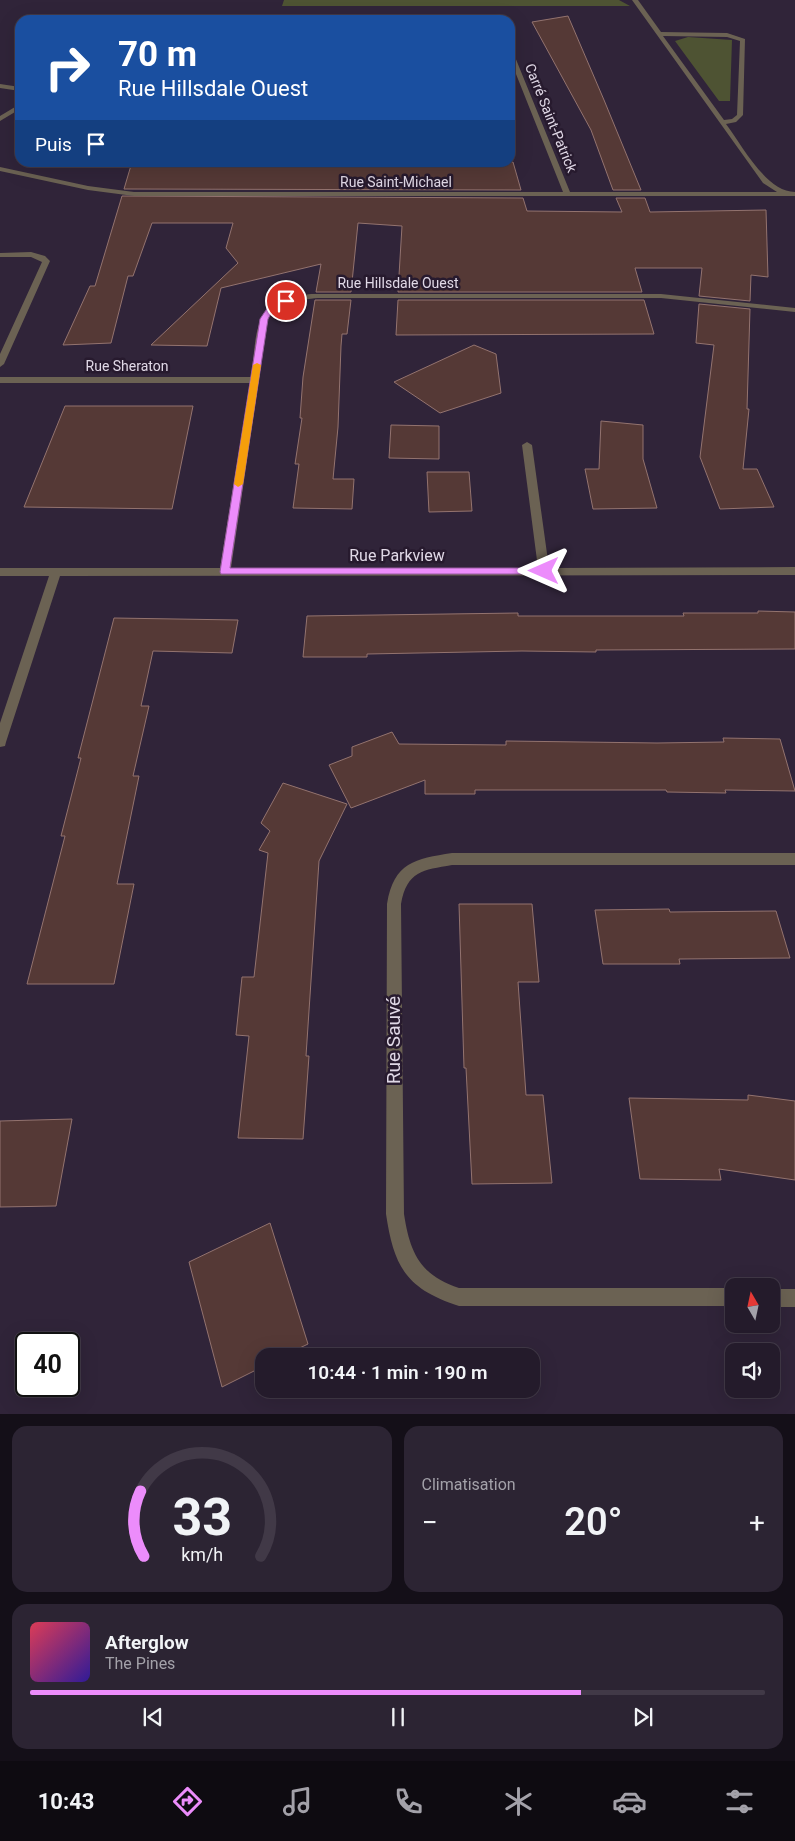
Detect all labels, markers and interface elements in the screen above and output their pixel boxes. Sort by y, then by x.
text: 70 m [118,34,197,75]
icon: right [35,35,100,100]
street label: Carré Saint-Patrick [522,61,580,176]
text: Rue Hillsdale Ouest [118,76,308,101]
icon: arrive [82,130,110,158]
text: Puis [35,133,72,156]
street label: Rue Saint-Michael [340,174,452,190]
street label: Rue Hillsdale Ouest [337,275,459,291]
pin [265,280,307,322]
icon: arrive [272,287,300,315]
street label: Rue Sheraton [86,358,168,374]
position arrow [517,544,569,596]
street label: Rue Parkview [349,546,445,565]
street label: Rue Sauvé [382,996,405,1084]
north arrow [725,1278,780,1332]
map controls [725,1278,780,1398]
speed limit sign: 40 [15,1332,80,1397]
button: sound [725,1343,780,1398]
text: 10:44 · 1 min · 190 m [307,1361,488,1384]
text: Climatisation [422,1475,516,1494]
text: 33 [172,1487,232,1548]
text: 20° [564,1500,622,1544]
text: − [422,1506,438,1539]
text: + [749,1506,765,1539]
text: km/h [181,1544,223,1565]
text: Afterglow [105,1631,189,1654]
text: The Pines [105,1654,175,1673]
icon: previous [139,1703,167,1731]
icon: pause [384,1703,412,1731]
icon: next [629,1703,657,1731]
icon: directions [170,1784,205,1819]
icon: music [280,1784,315,1819]
icon: phone [391,1784,426,1819]
icon: climate [501,1784,536,1819]
icon: car [612,1784,647,1819]
icon: filters [722,1784,757,1819]
text: 10:43 [38,1789,94,1814]

